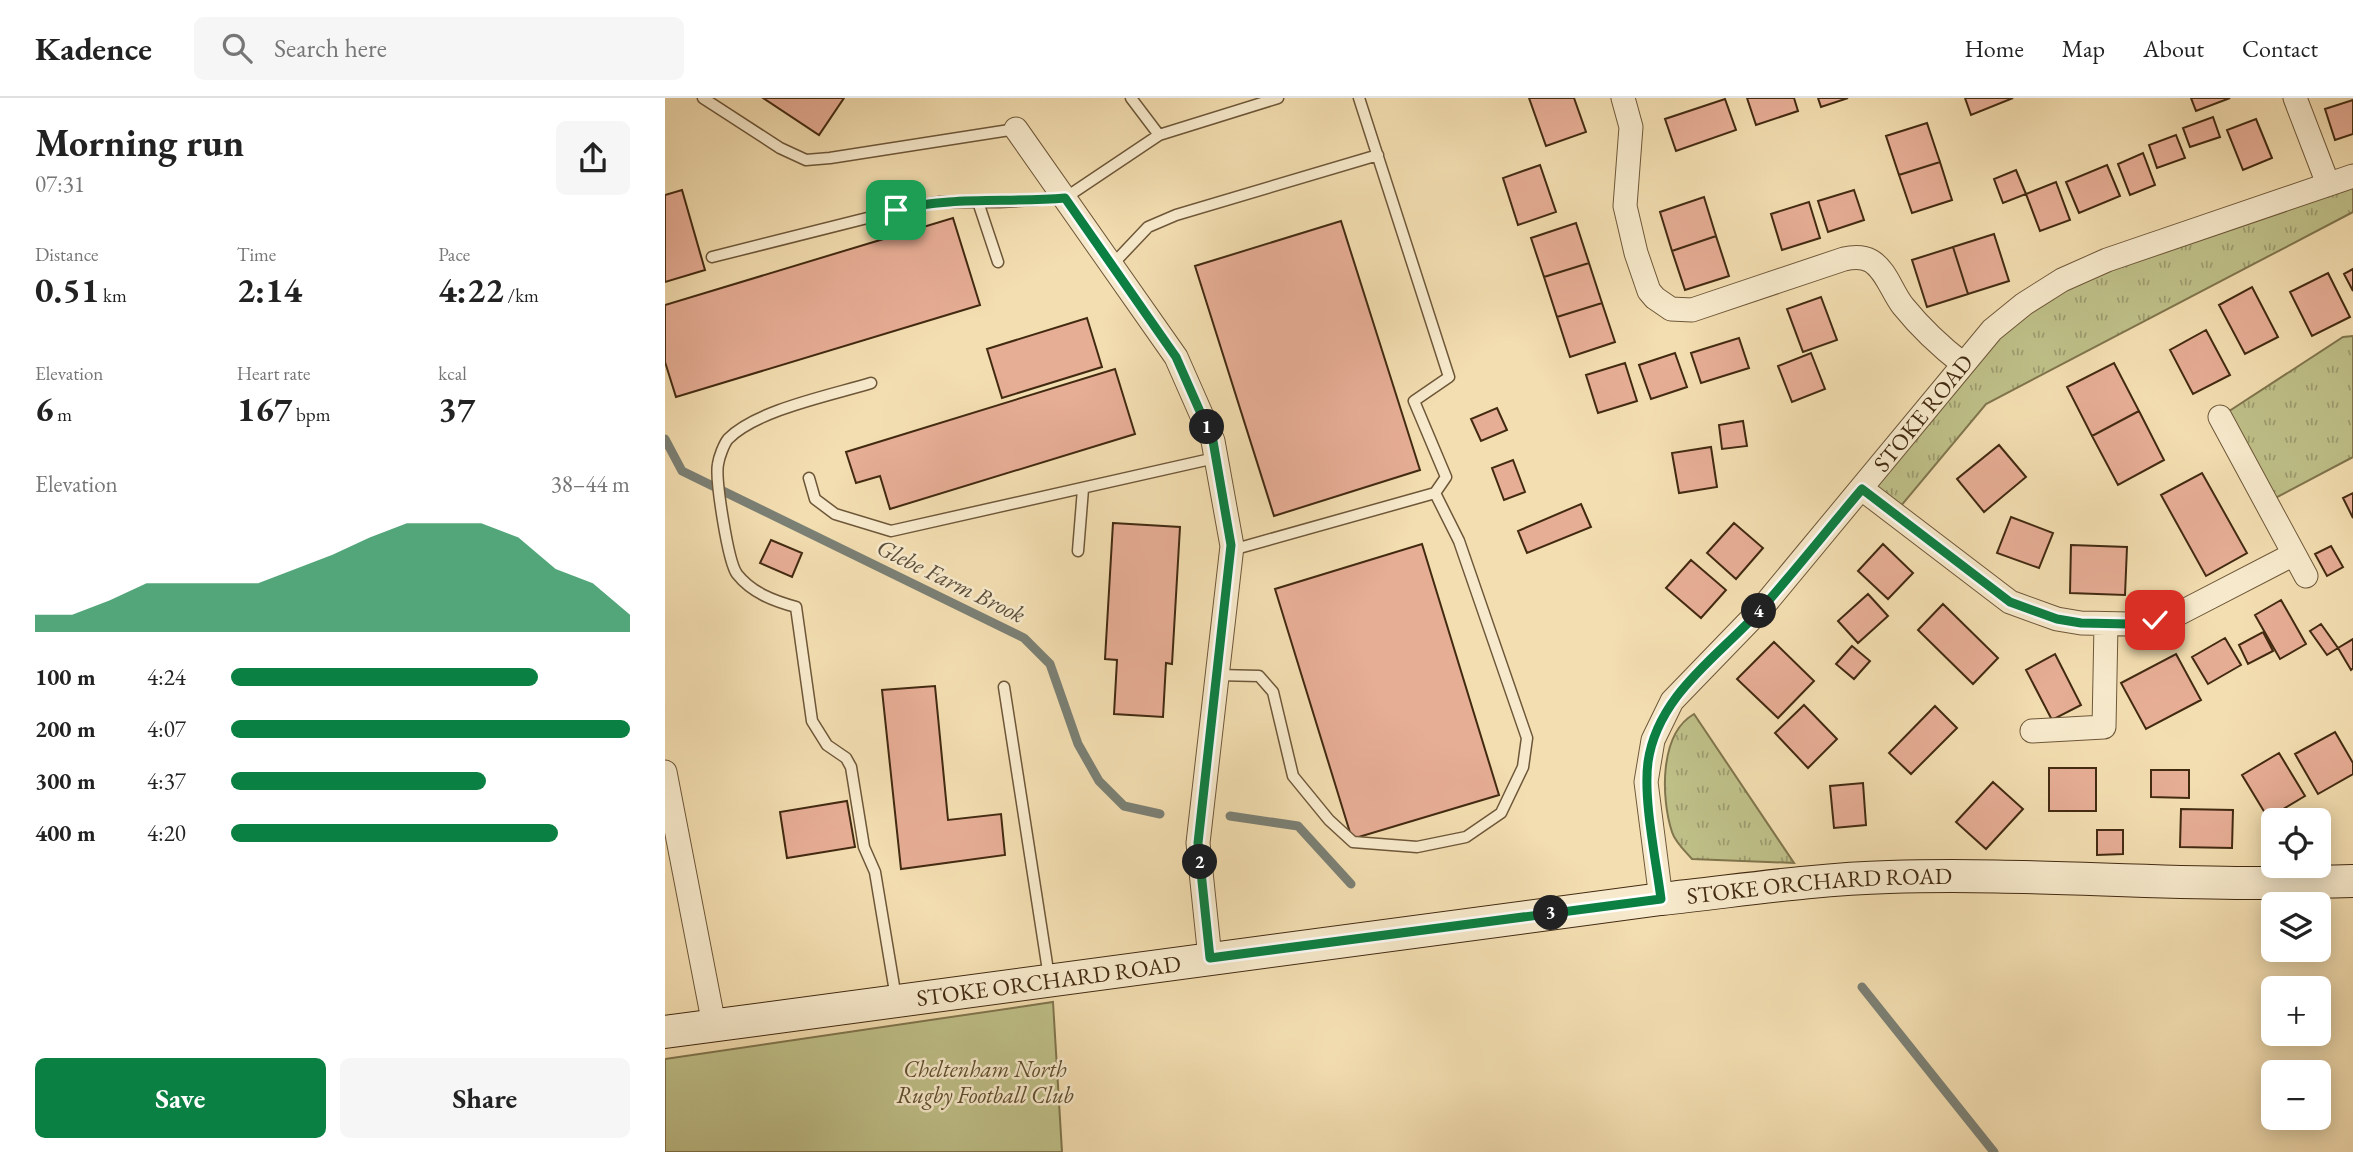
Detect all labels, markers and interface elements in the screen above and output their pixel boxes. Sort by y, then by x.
search box [194,17,684,80]
text: Kadence [35,27,152,70]
icon: search [218,29,256,67]
text: Search here [274,31,387,65]
text: Home [1964,33,2024,64]
text: Map [2062,33,2105,64]
text: About [2143,33,2204,64]
text: Contact [2242,33,2318,64]
text: Morning run [35,118,244,167]
button: share [556,121,630,195]
text: 07:31 [35,169,85,199]
pin [866,180,926,240]
icon: arrive [877,191,915,229]
text: Distance [35,242,98,267]
text: Time [237,242,276,267]
text: Pace [438,242,470,267]
text: 0.51 [35,267,99,312]
text: 2:14 [237,267,302,312]
text: 4:22 [438,267,504,312]
text: km [99,283,127,308]
text: /km [504,283,539,308]
street label: STOKE ROAD [1866,348,1980,478]
text: Elevation [35,361,103,386]
text: Heart rate [237,361,310,386]
text: kcal [438,361,467,386]
text: 6 [35,386,54,431]
text: 167 [237,386,292,431]
text: 37 [438,386,475,431]
text: m [54,402,72,427]
text: bpm [292,402,330,427]
pin: 1 [1189,410,1225,444]
text: 1 [1201,414,1212,439]
text: Elevation [35,469,118,499]
text: 38–44 m [551,469,630,499]
water label: Glebe Farm Brook [872,531,1031,630]
pin [2125,590,2185,650]
pin: 4 [1741,594,1777,628]
text: 4 [1753,598,1764,623]
icon: check [2136,601,2174,639]
text: 100 m [35,662,96,692]
text: 4:24 [147,662,186,692]
text: 200 m [35,714,96,744]
text: 4:07 [147,714,186,744]
text: 300 m [35,766,96,796]
text: 4:37 [147,766,186,796]
map controls [2261,808,2331,1130]
button: locate [2261,808,2331,878]
text: 400 m [35,818,96,848]
text: 4:20 [147,818,186,848]
pin: 2 [1183,844,1217,880]
text: 2 [1194,849,1205,874]
street label: STOKE ORCHARD ROAD [1685,861,1952,911]
button: layers [2261,892,2331,962]
pin: 3 [1533,896,1568,930]
text: 3 [1545,900,1556,925]
street label: STOKE ORCHARD ROAD [915,948,1183,1013]
button: + [2261,976,2331,1046]
park label: Cheltenham North Rugby Football Club [896,1054,1074,1110]
button: Save [35,1058,326,1138]
button: Share [340,1058,630,1138]
button: − [2261,1060,2331,1130]

